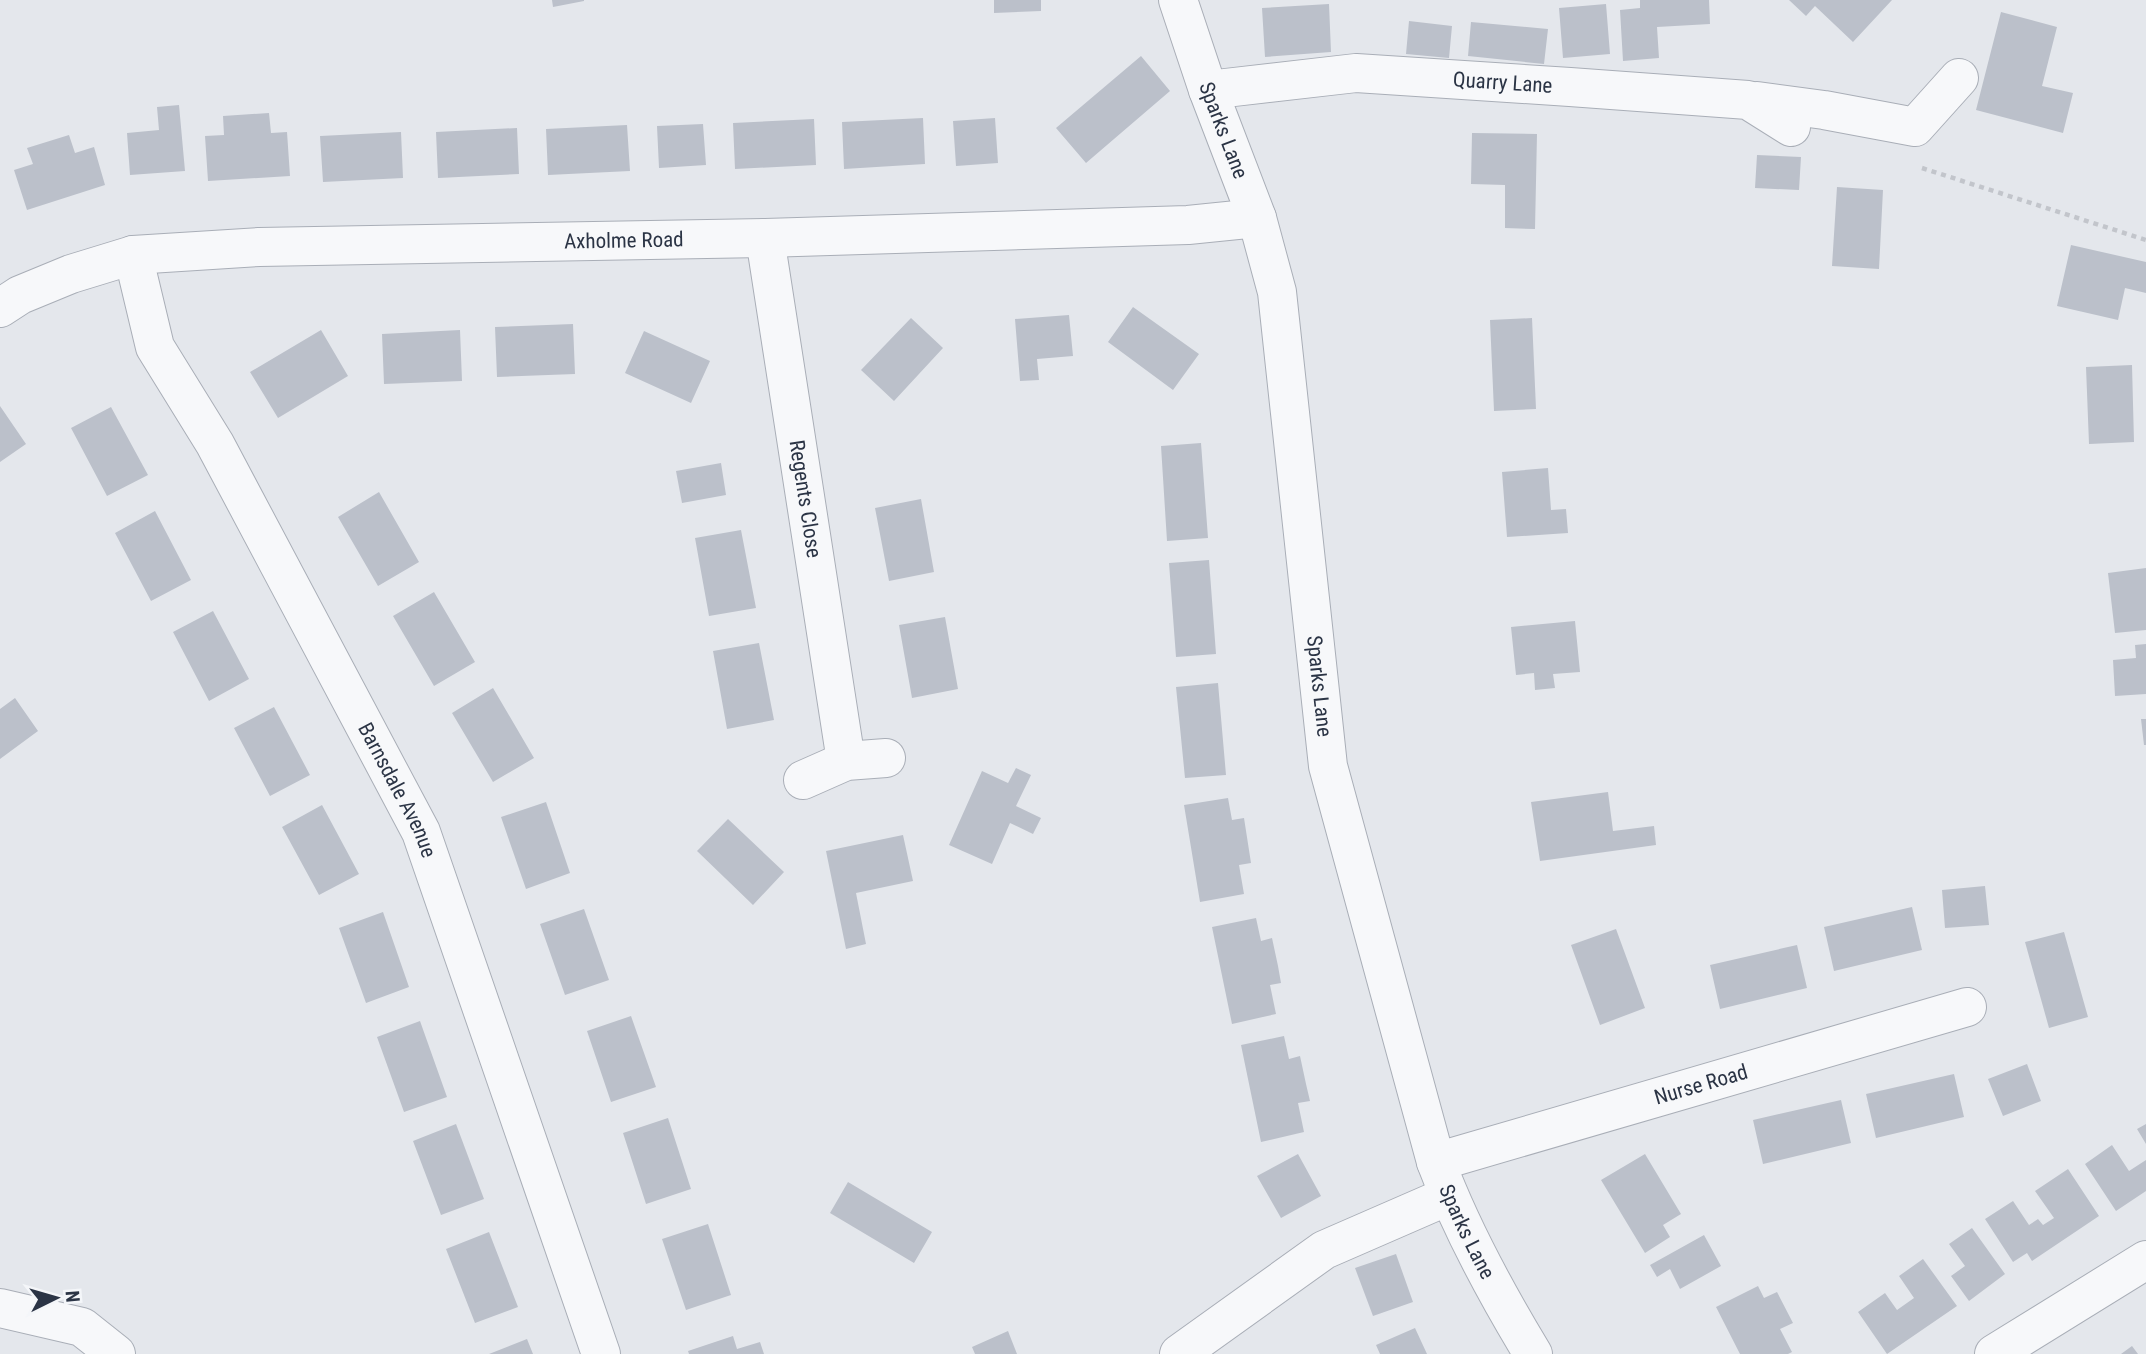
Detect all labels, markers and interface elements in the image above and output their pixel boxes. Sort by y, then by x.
street label: Quarry Lane [1452,67,1553,98]
street label: Sparks Lane [1194,79,1253,182]
street label: Axholme Road [564,227,684,254]
street label: Regents Close [784,438,826,560]
street label: Sparks Lane [1302,634,1337,738]
street label: Barnsdale Avenue [353,719,441,861]
street label: Nurse Road [1651,1060,1750,1110]
street label: Sparks Lane [1434,1181,1500,1283]
north arrow [21,1263,91,1333]
text: N [60,1290,84,1303]

